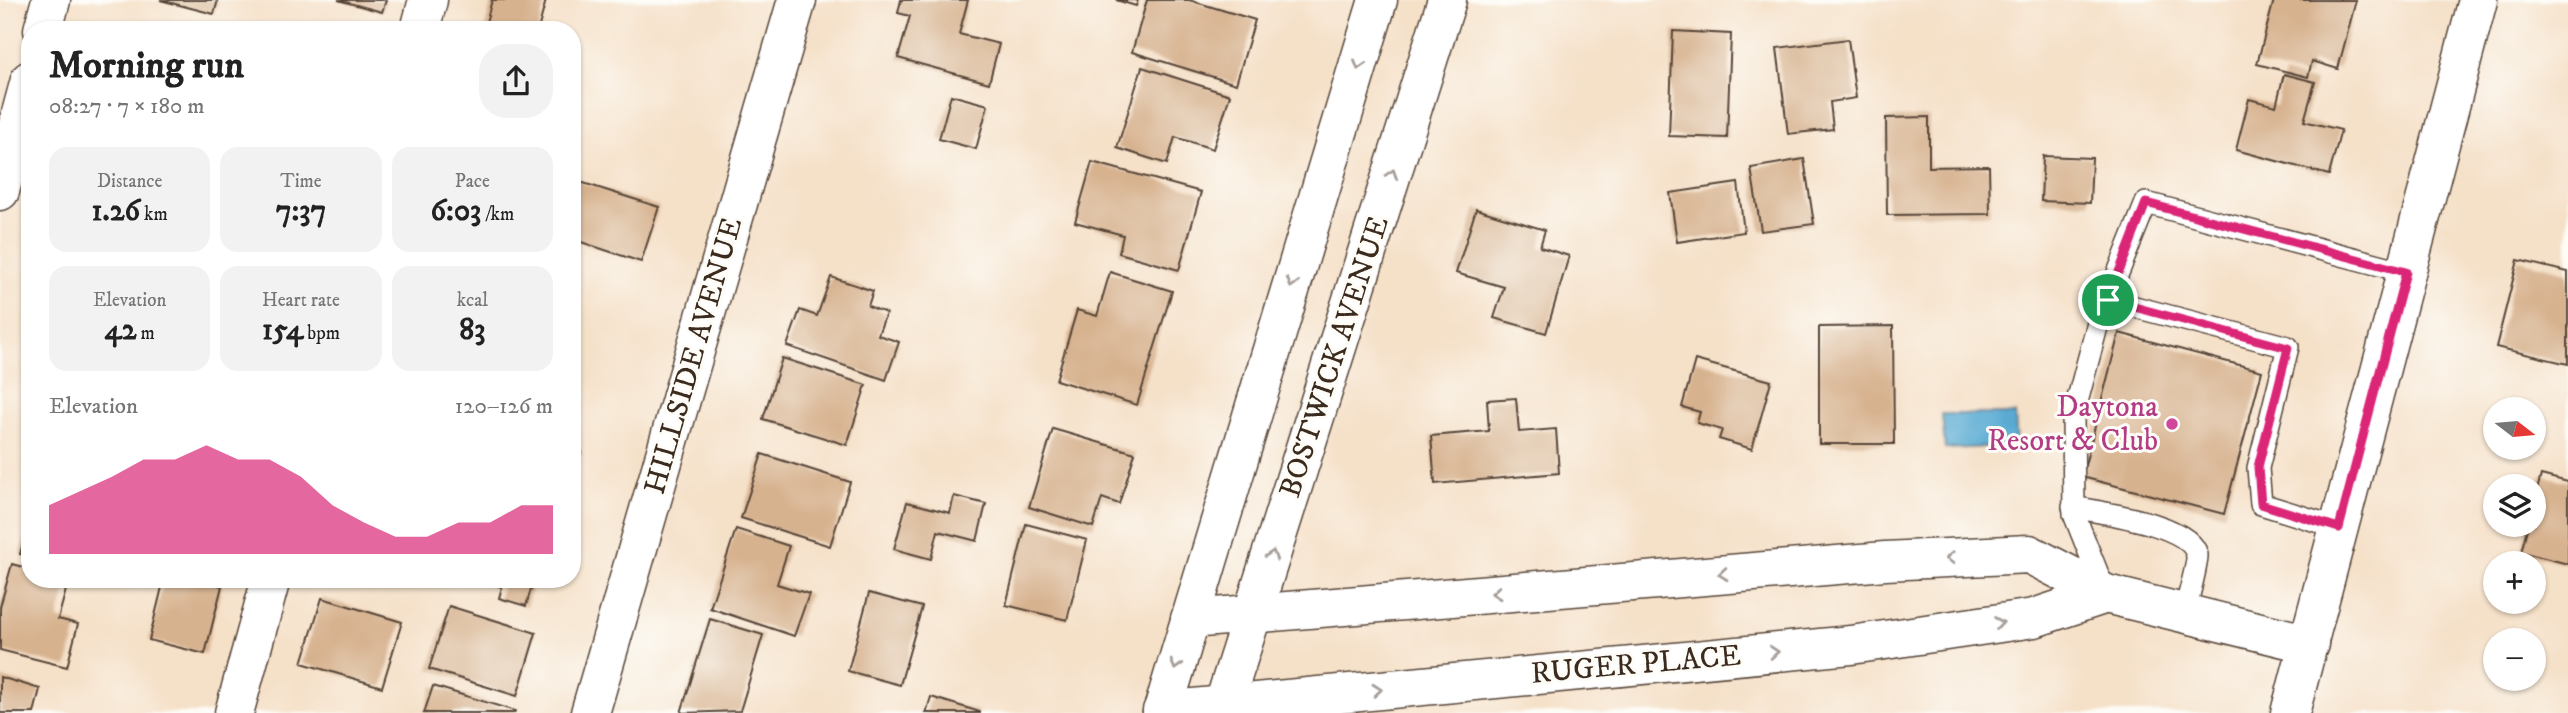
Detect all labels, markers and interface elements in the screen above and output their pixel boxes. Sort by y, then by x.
text: Morning run [49,42,244,90]
button: share [479,44,553,118]
one-way arrow [1352,59,1367,71]
text: 08:27 · 7 × 180 m [49,92,205,121]
one-way arrow [1384,169,1399,181]
text: Distance [97,170,162,193]
text: Time [280,170,322,193]
text: Pace [455,170,490,193]
text: 1.26 [92,193,140,230]
text: 7:37 [276,193,326,230]
text: 6:03 [430,193,481,230]
text: km [140,203,168,226]
text: /km [481,203,514,226]
street label: BOSTWICK AVENUE [1272,212,1398,502]
street label: HILLSIDE AVENUE [637,213,751,499]
pin [2078,270,2138,330]
one-way arrow [1286,277,1301,289]
icon: arrive [2089,281,2127,319]
text: Elevation [93,289,166,312]
text: Heart rate [262,289,340,312]
text: kcal [457,289,488,312]
text: 42 [104,312,136,349]
text: 154 [262,312,303,349]
text: 83 [459,312,485,349]
text: m [136,322,155,345]
text: bpm [303,322,340,345]
place label: Daytona Resort & Club [1987,389,2158,460]
text: Elevation [49,392,138,421]
text: 120–126 m [455,392,553,421]
north arrow [2483,397,2546,460]
map controls [2483,397,2546,691]
marker: Daytona Resort & Club [2164,416,2180,432]
button: layers [2483,474,2546,537]
one-way arrow [1264,549,1278,562]
one-way arrow [1944,551,1955,566]
button: + [2483,551,2546,614]
one-way arrow [1717,566,1728,581]
one-way arrow [1490,585,1501,600]
one-way arrow [1993,616,2005,631]
button: − [2483,628,2546,691]
street label: RUGER PLACE [1530,637,1742,693]
one-way arrow [1768,645,1780,660]
one-way arrow [1170,658,1185,670]
one-way arrow [1371,683,1382,698]

